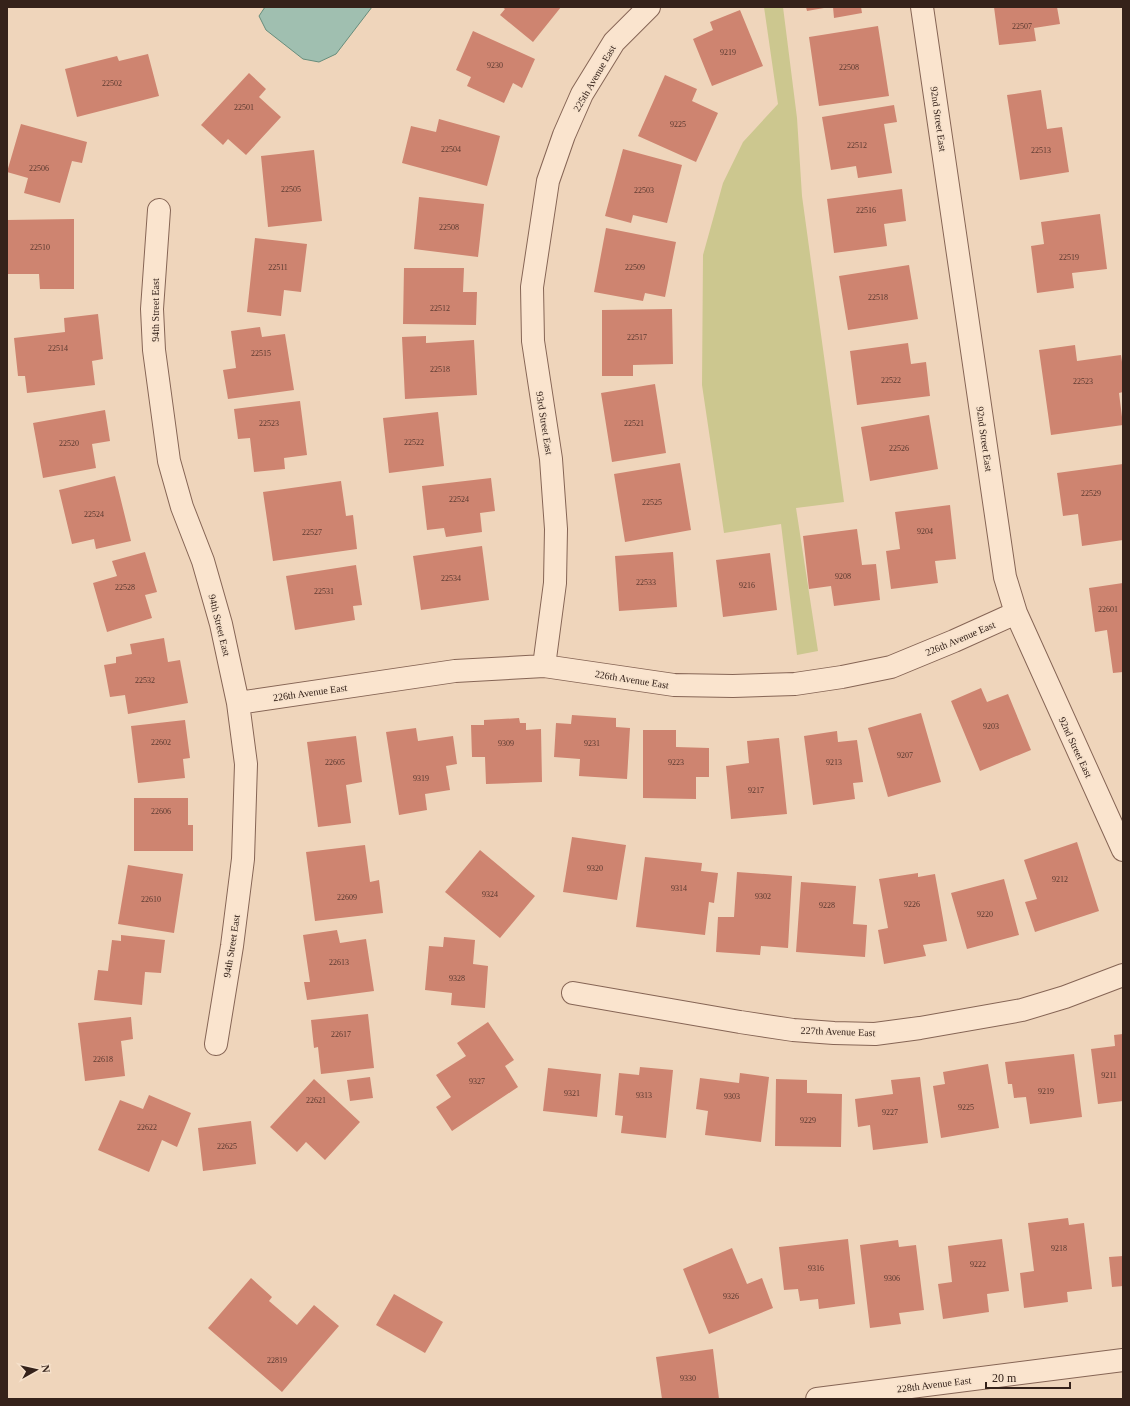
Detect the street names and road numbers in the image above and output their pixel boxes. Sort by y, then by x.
street label: 225th Avenue East [571,43,618,113]
street label: 92nd Street East [928,86,949,153]
street label: 94th Street East [150,278,161,342]
street label: 93rd Street East [534,391,555,456]
street label: 92nd Street East [974,406,995,473]
street label: 94th Street East [207,593,233,657]
street label: 226th Avenue East [924,619,997,658]
street label: 226th Avenue East [594,668,670,691]
street label: 226th Avenue East [272,682,348,703]
street label: 92nd Street East [1057,715,1094,779]
street label: 94th Street East [221,914,242,978]
street label: 227th Avenue East [800,1025,876,1038]
street label: 228th Avenue East [896,1374,972,1395]

